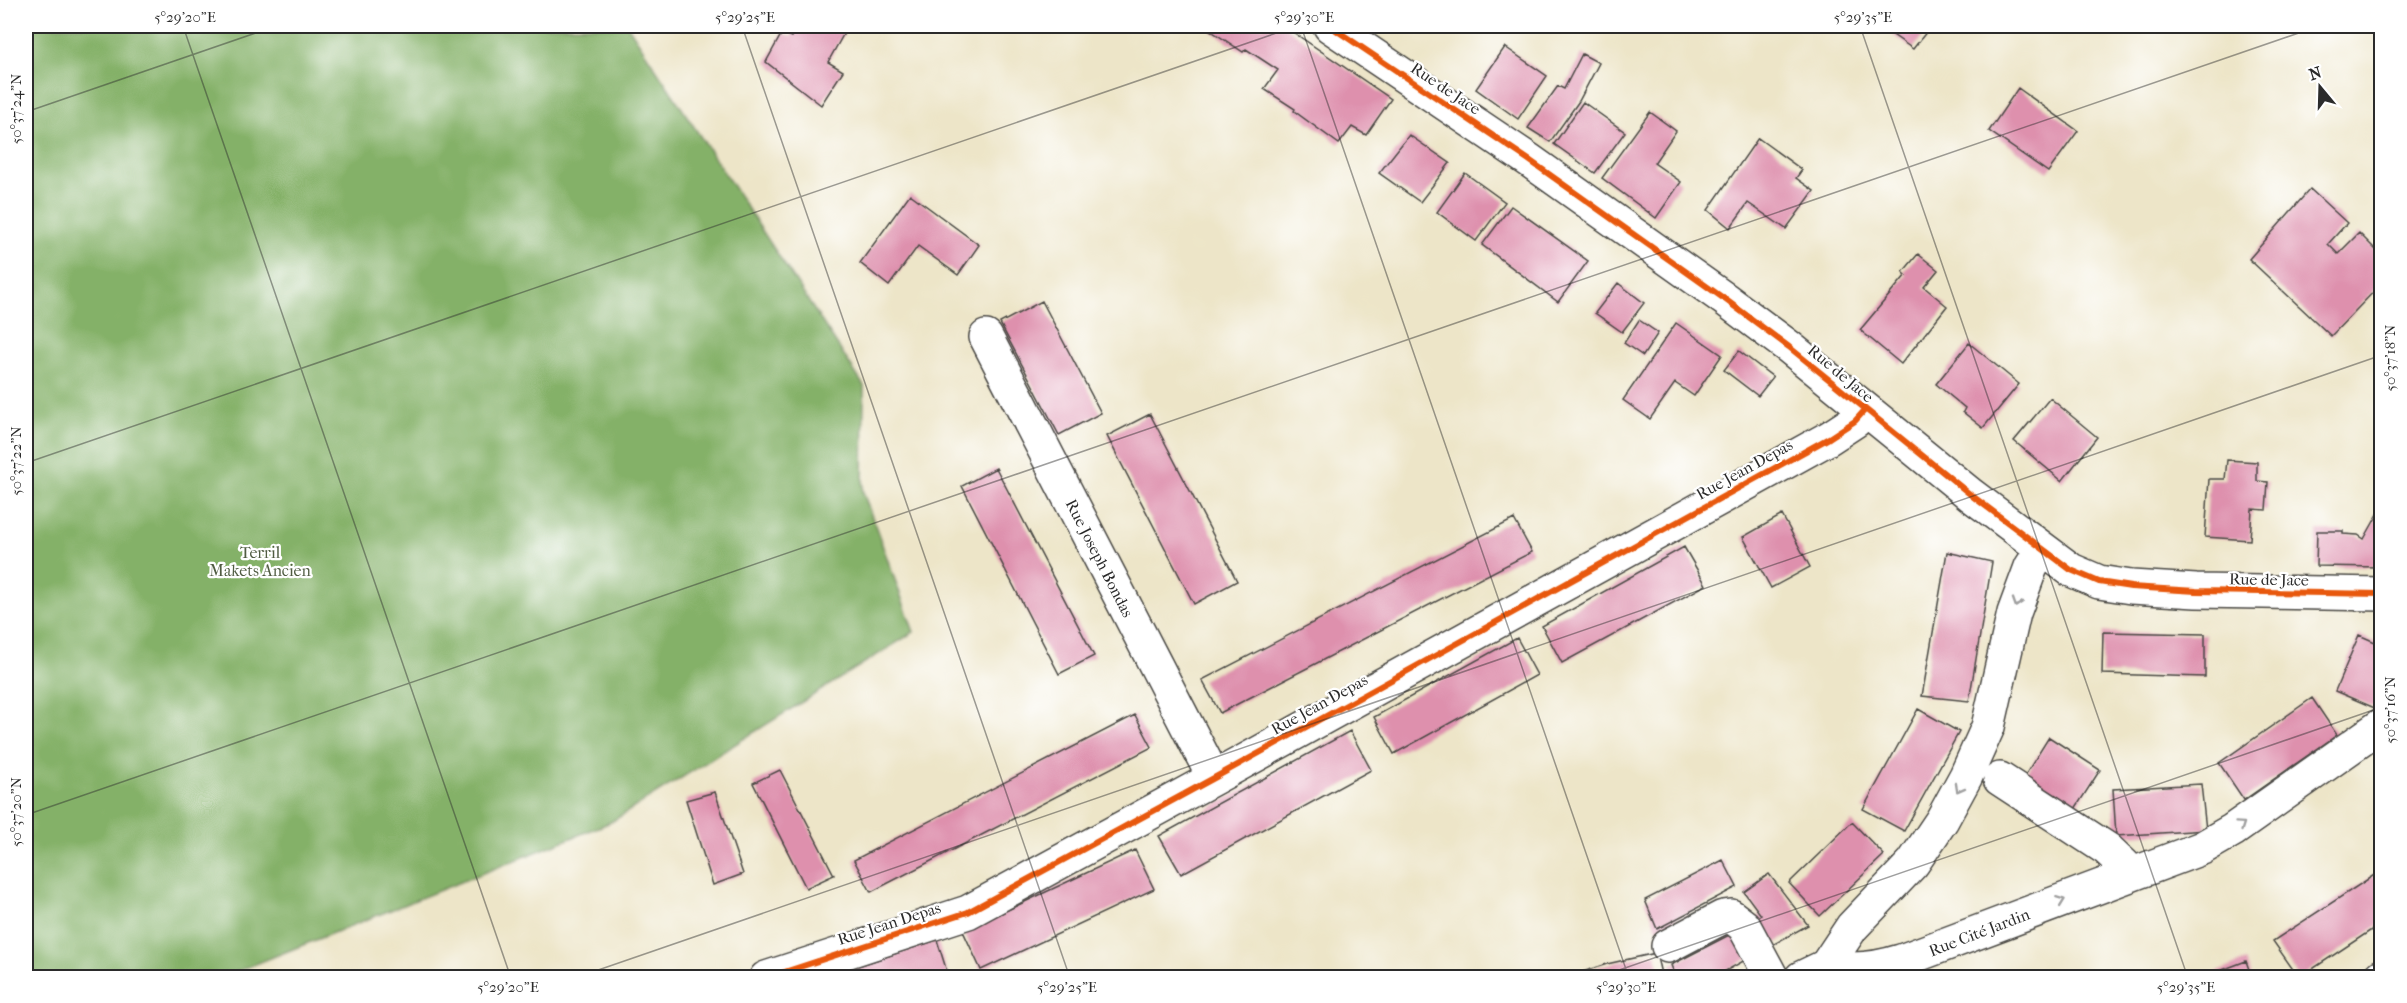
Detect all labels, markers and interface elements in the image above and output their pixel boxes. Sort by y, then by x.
text: 5°29'20"E [154,8,216,26]
text: 5°29'25"E [715,8,775,26]
text: 5°29'30"E [1274,8,1334,26]
text: 5°29'35"E [1834,8,1892,26]
north arrow [2290,57,2350,117]
street label: Rue de Jace [1407,58,1484,119]
text: N [2306,62,2325,84]
text: 50°37'24"N [7,73,25,144]
text: 50°37'18"N [2381,324,2399,391]
street label: Rue de Jace [1804,340,1877,406]
text: 50°37'22"N [7,426,25,496]
street label: Rue Jean Depas [1693,435,1796,504]
street label: Rue Joseph Bondas [1062,496,1138,620]
park label: Terril Makets Ancien [209,543,311,580]
street label: Rue de Jace [2229,569,2309,590]
one-way arrow [2012,597,2025,608]
street label: Rue Jean Depas [1268,670,1371,739]
text: 50°37'16"N [2381,676,2399,744]
text: 50°37'20"N [7,776,25,847]
one-way arrow [1955,782,1966,792]
one-way arrow [2234,821,2245,832]
one-way arrow [2056,895,2066,908]
street label: Rue Jean Depas [835,898,943,949]
street label: Rue Cité Jardin [1926,904,2033,960]
text: 5°29'20"E [477,978,539,996]
text: 5°29'25"E [1037,978,1097,996]
text: 5°29'30"E [1596,978,1656,996]
text: 5°29'35"E [2157,978,2215,996]

